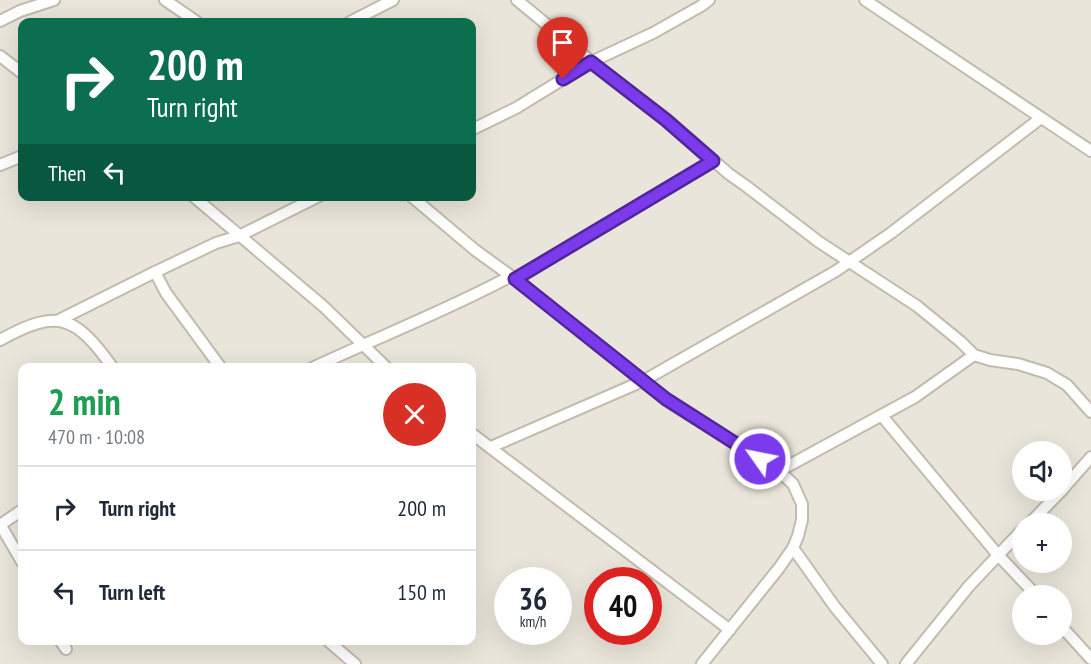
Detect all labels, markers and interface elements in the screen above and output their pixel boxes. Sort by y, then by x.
pin [537,17,588,79]
icon: arrive [546,26,579,59]
text: 200 m [147,37,244,92]
icon: right [48,42,126,120]
text: Turn right [147,90,238,124]
icon: left [98,156,131,189]
text: Then [48,159,86,187]
text: 2 min [48,378,121,425]
button: close [383,383,446,446]
text: 470 m · 10:08 [48,424,145,450]
position arrow [728,427,792,491]
map controls [1012,441,1072,645]
button: sound [1012,441,1072,501]
icon: right [48,492,81,525]
text: Turn right [99,494,176,522]
text: 200 m [397,494,446,522]
button: + [1012,513,1072,573]
speed limit sign: 40 [584,567,662,645]
icon: left [48,576,81,609]
text: Turn left [99,578,165,606]
text: 150 m [397,578,446,606]
text: 36 [519,579,547,618]
button: − [1012,585,1072,645]
text: km/h [520,612,546,631]

